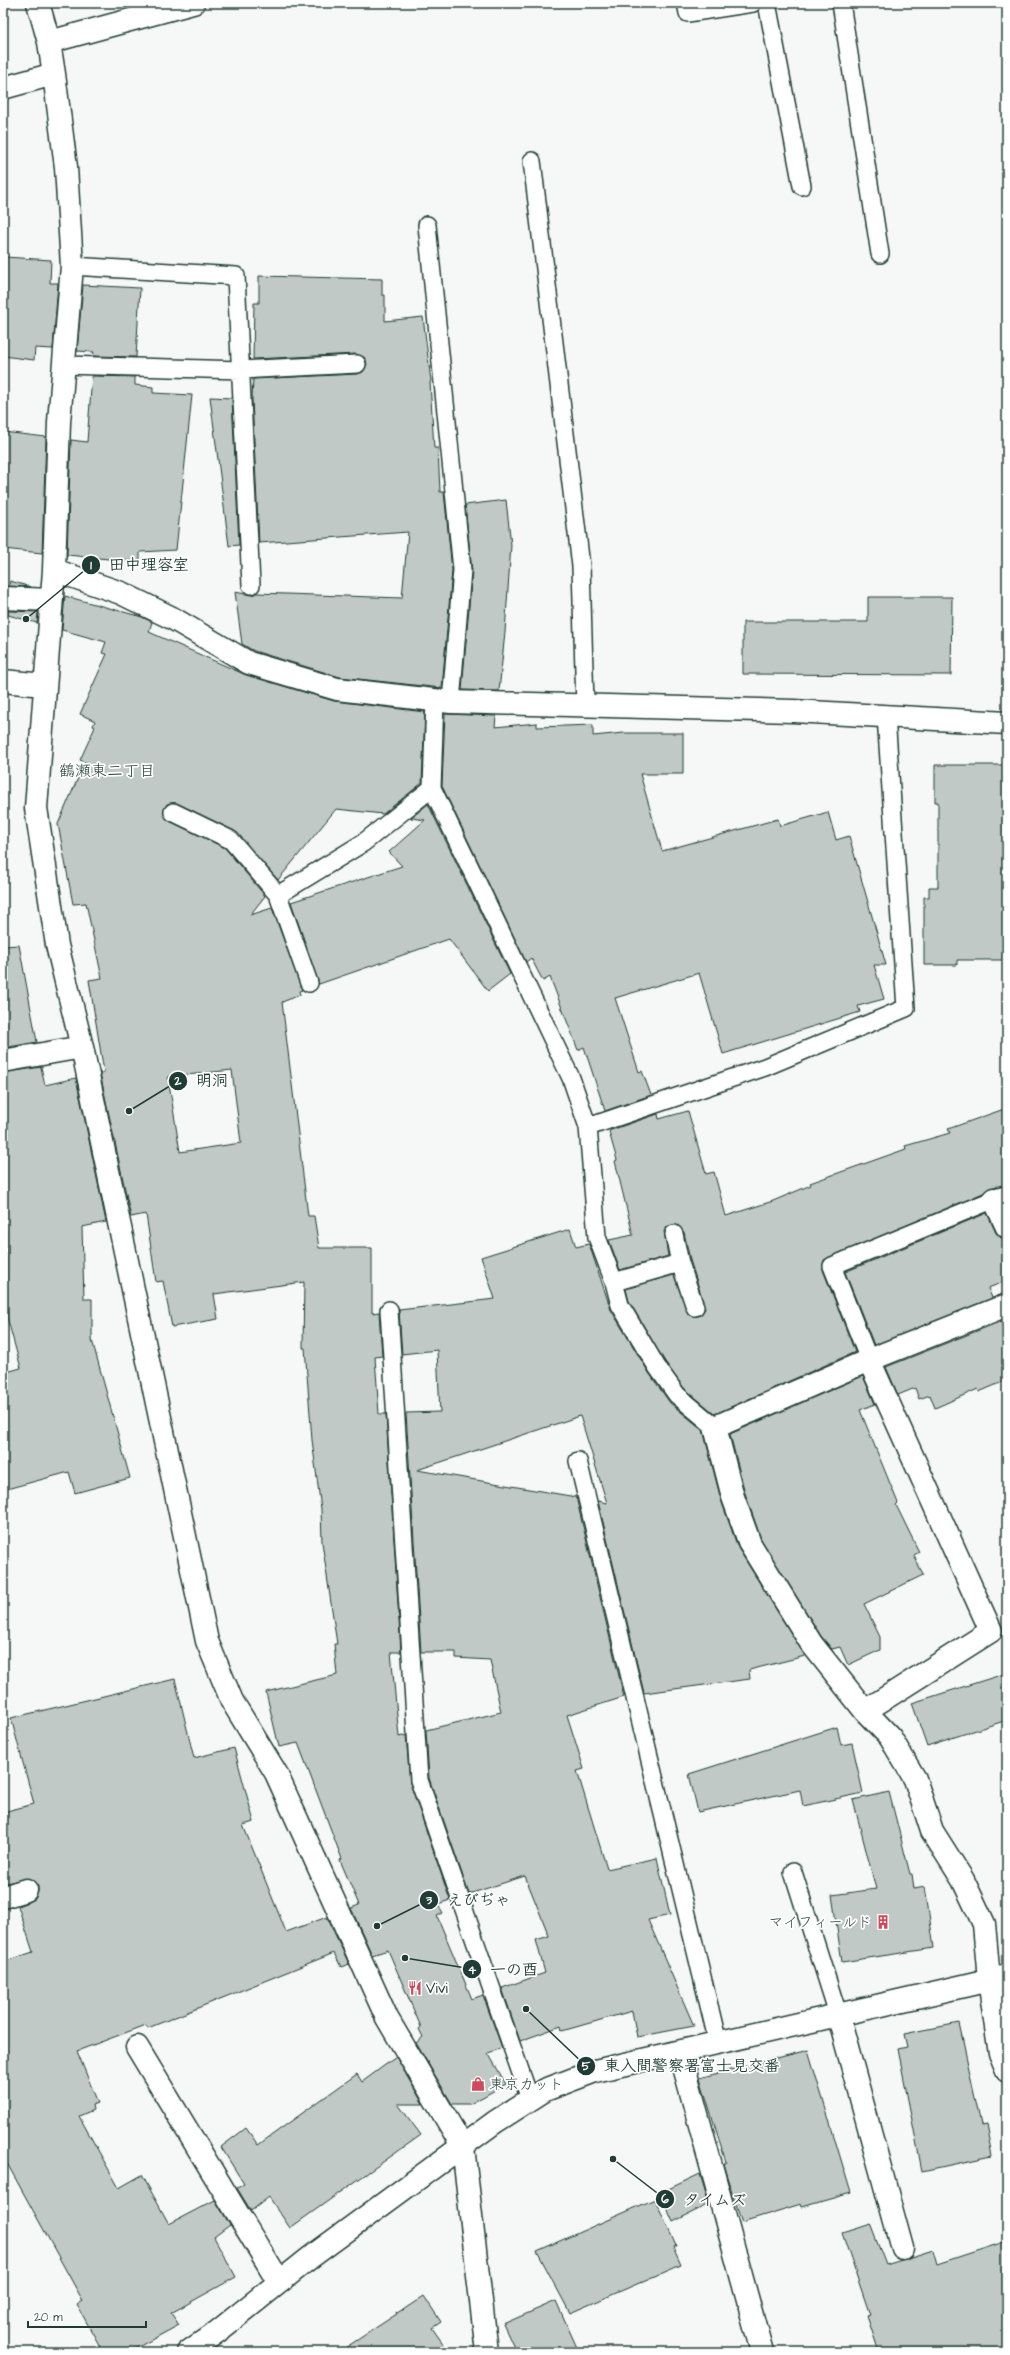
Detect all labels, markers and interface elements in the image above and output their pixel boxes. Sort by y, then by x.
callout: 田中理容室 [81,551,197,579]
text: 田中理容室 [109,554,189,576]
text: 1 [90,557,92,574]
district label: 鶴瀬東二丁目 [59,760,155,782]
callout: 明洞 [168,1067,236,1095]
text: 明洞 [196,1070,228,1092]
text: 2 [174,1073,182,1090]
callout: えびぢゃ [419,1886,519,1914]
text: えびぢゃ [447,1889,511,1911]
text: 3 [425,1892,433,1909]
place label: マイフィールド [768,1912,872,1933]
building icon: マイフィールド [875,1914,891,1930]
callout: 一の酉 [462,1955,546,1983]
text: 一の酉 [490,1959,538,1981]
text: 4 [468,1962,477,1979]
place label: Vivi [426,1978,448,1999]
restaurant icon: Vivi [407,1980,423,1996]
callout: 東入間警察署富士見交番 [576,2052,788,2080]
text: 東入間警察署富士見交番 [604,2055,780,2077]
text: 5 [582,2058,591,2075]
place label: 東京カット [489,2074,564,2095]
shop icon: 東京カット [470,2076,486,2092]
callout: タイムズ [655,2185,755,2213]
text: タイムズ [684,2189,746,2211]
text: 6 [661,2191,669,2208]
scale bar [28,2303,146,2329]
text: 20 m [34,2309,63,2326]

